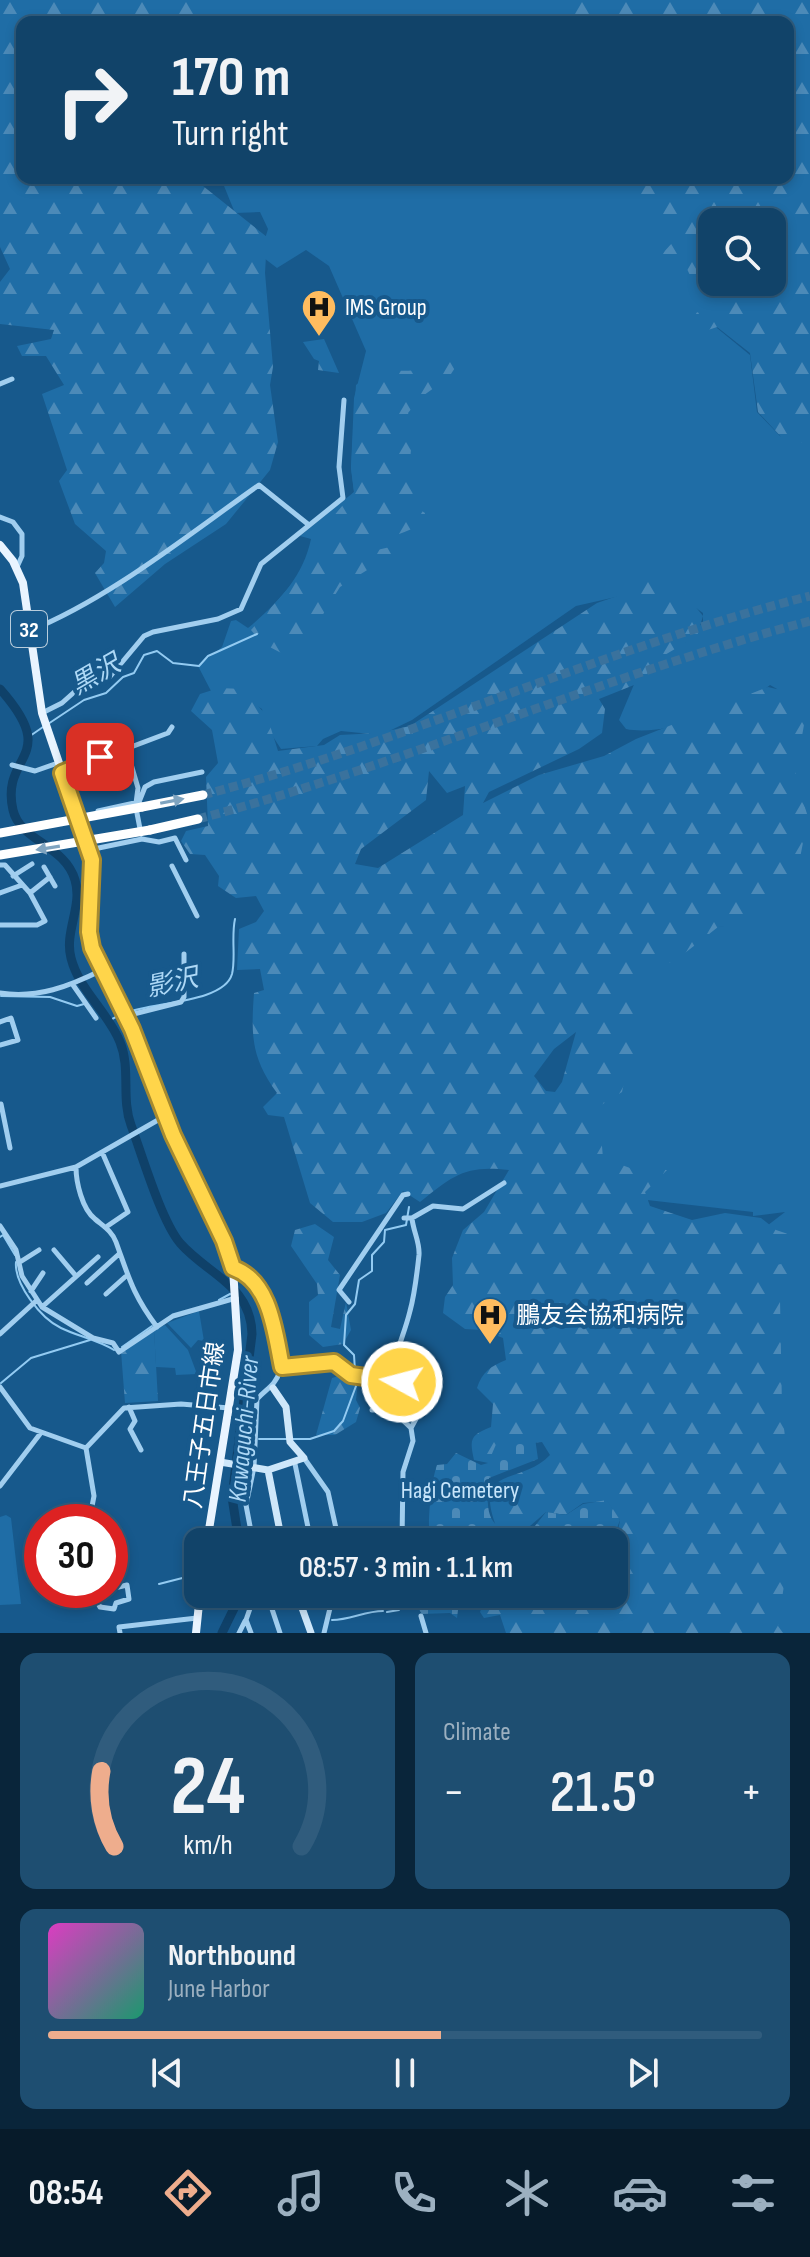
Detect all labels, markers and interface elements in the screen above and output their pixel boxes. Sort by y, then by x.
text: 170 m [172,45,290,112]
icon: right [40,48,144,152]
text: Turn right [172,113,289,156]
map controls [698,208,786,296]
button: search [698,208,786,296]
hospital icon: IMS Group [300,288,338,338]
place label: IMS Group [345,293,427,322]
road number: 32 [11,611,47,647]
water label: 黒沢 [65,647,129,702]
pin [66,723,134,791]
icon: arrive [78,735,122,779]
one-way arrow [160,794,185,807]
one-way arrow [35,842,60,855]
water label: 影沢 [144,962,204,1004]
hospital icon: 鵬友会協和病院 [471,1296,509,1346]
place label: 鵬友会協和病院 [516,1301,684,1330]
street label: 八王子五日市線 [178,1340,231,1510]
position arrow [360,1340,444,1424]
water label: Kawaguchi-River [223,1353,266,1503]
park label: Hagi Cemetery [401,1476,519,1505]
speed limit sign: 30 [24,1504,128,1608]
text: 08:57 · 3 min · 1.1 km [299,1550,513,1586]
text: Climate [443,1717,511,1748]
text: 24 [170,1738,245,1838]
text: 21.5° [549,1757,656,1829]
text: − [443,1766,465,1819]
text: + [740,1766,762,1819]
text: km/h [183,1828,232,1863]
text: Northbound [168,1938,296,1974]
text: June Harbor [168,1974,270,2005]
icon: previous [145,2051,189,2095]
icon: pause [383,2051,427,2095]
icon: next [621,2051,665,2095]
icon: directions [160,2165,216,2221]
icon: music [273,2165,329,2221]
icon: phone [386,2165,442,2221]
icon: climate [499,2165,555,2221]
icon: car [612,2165,668,2221]
icon: filters [725,2165,781,2221]
text: 08:54 [29,2172,103,2215]

